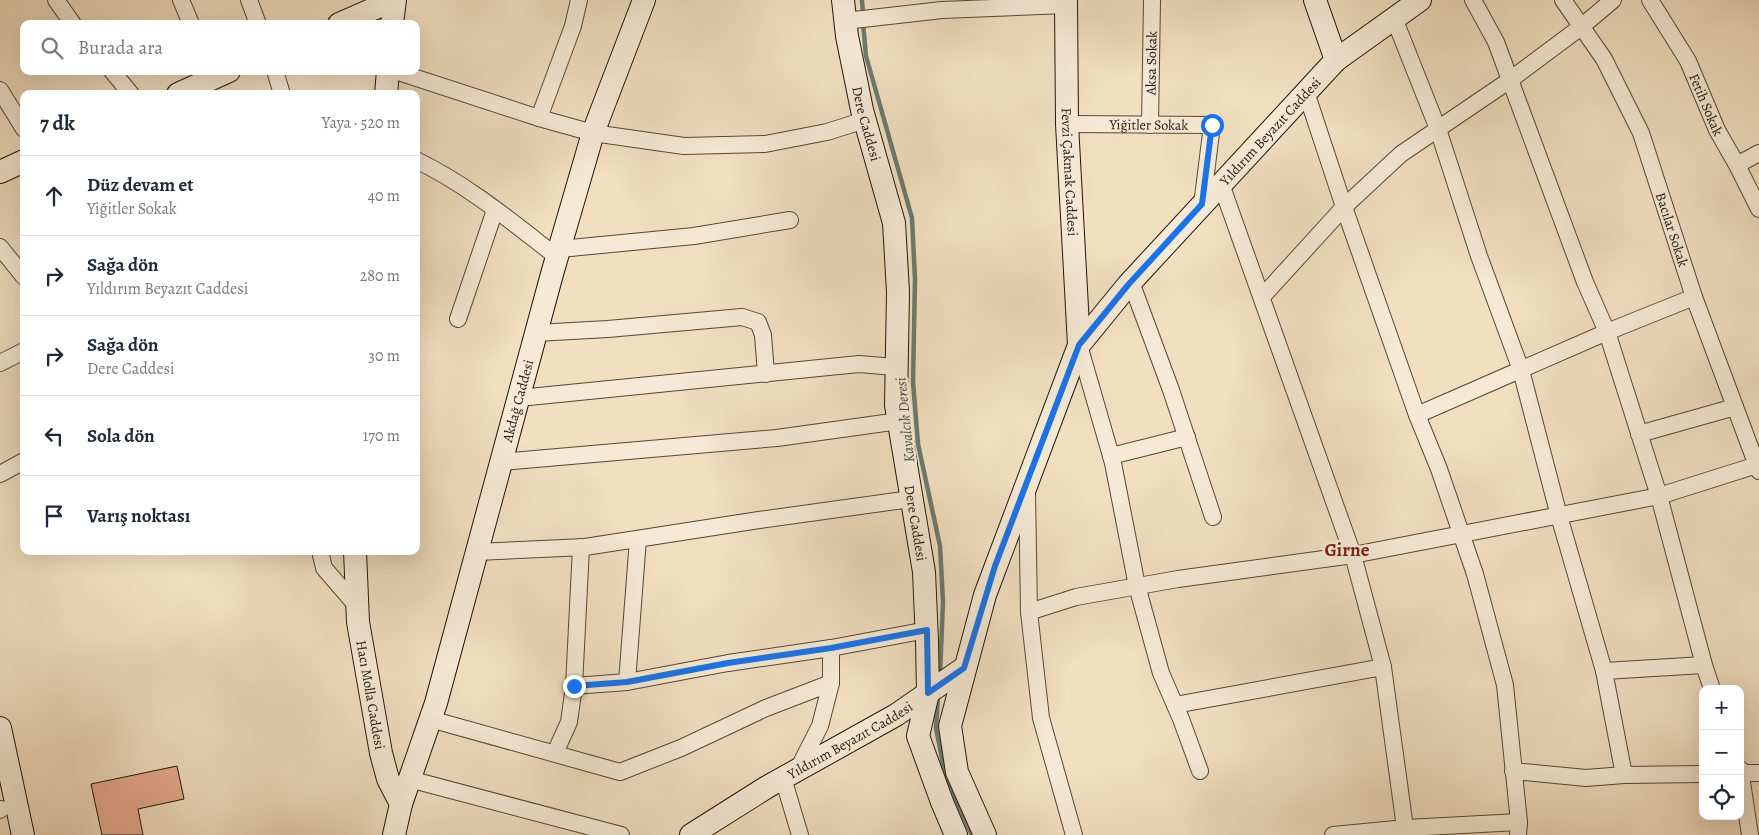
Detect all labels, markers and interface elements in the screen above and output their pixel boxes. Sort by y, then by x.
search box [20,20,420,75]
street label: Aksa Sokak [1141,31,1162,96]
icon: search [38,34,66,62]
text: Burada ara [78,35,163,61]
street label: Fetih Sokak [1684,71,1727,140]
street label: Yıldırım Beyazıt Caddesi [1215,73,1325,191]
street label: Dere Caddesi [847,85,885,163]
street label: Fevzi Çakmak Caddesi [1057,108,1082,237]
text: 7 dk [40,109,75,137]
text: Yaya · 520 m [322,112,400,134]
route start [1201,114,1224,137]
street label: Yiğitler Sokak [1109,115,1188,135]
text: Düz devam et [87,172,194,198]
icon: ahead [40,182,68,210]
text: 40 m [368,185,400,207]
street label: Bacılar Sokak [1651,190,1693,269]
text: Yiğitler Sokak [87,198,177,220]
text: Sağa dön [87,252,159,278]
icon: right [40,262,68,290]
text: 280 m [360,265,400,287]
text: Yıldırım Beyazıt Caddesi [87,278,248,300]
text: Sağa dön [87,332,159,358]
icon: right [40,342,68,370]
text: 30 m [368,345,400,367]
street label: Akdağ Caddesi [498,357,538,445]
text: Dere Caddesi [87,358,175,380]
water label: Kavalcık Deresi [891,376,919,464]
icon: left [40,422,68,450]
text: Sola dön [87,423,155,449]
text: 170 m [363,425,400,447]
street label: Dere Caddesi [900,484,931,563]
icon: arrive [40,502,68,530]
text: Varış noktası [87,503,190,529]
district label: Girne [1325,537,1370,563]
street label: Hacı Molla Caddesi [351,639,389,751]
route end [563,675,586,698]
map controls [1699,685,1744,820]
button: + [1699,685,1744,730]
street label: Yıldırım Beyazıt Caddesi [783,697,917,784]
button: − [1699,730,1744,775]
button: locate [1699,775,1744,820]

